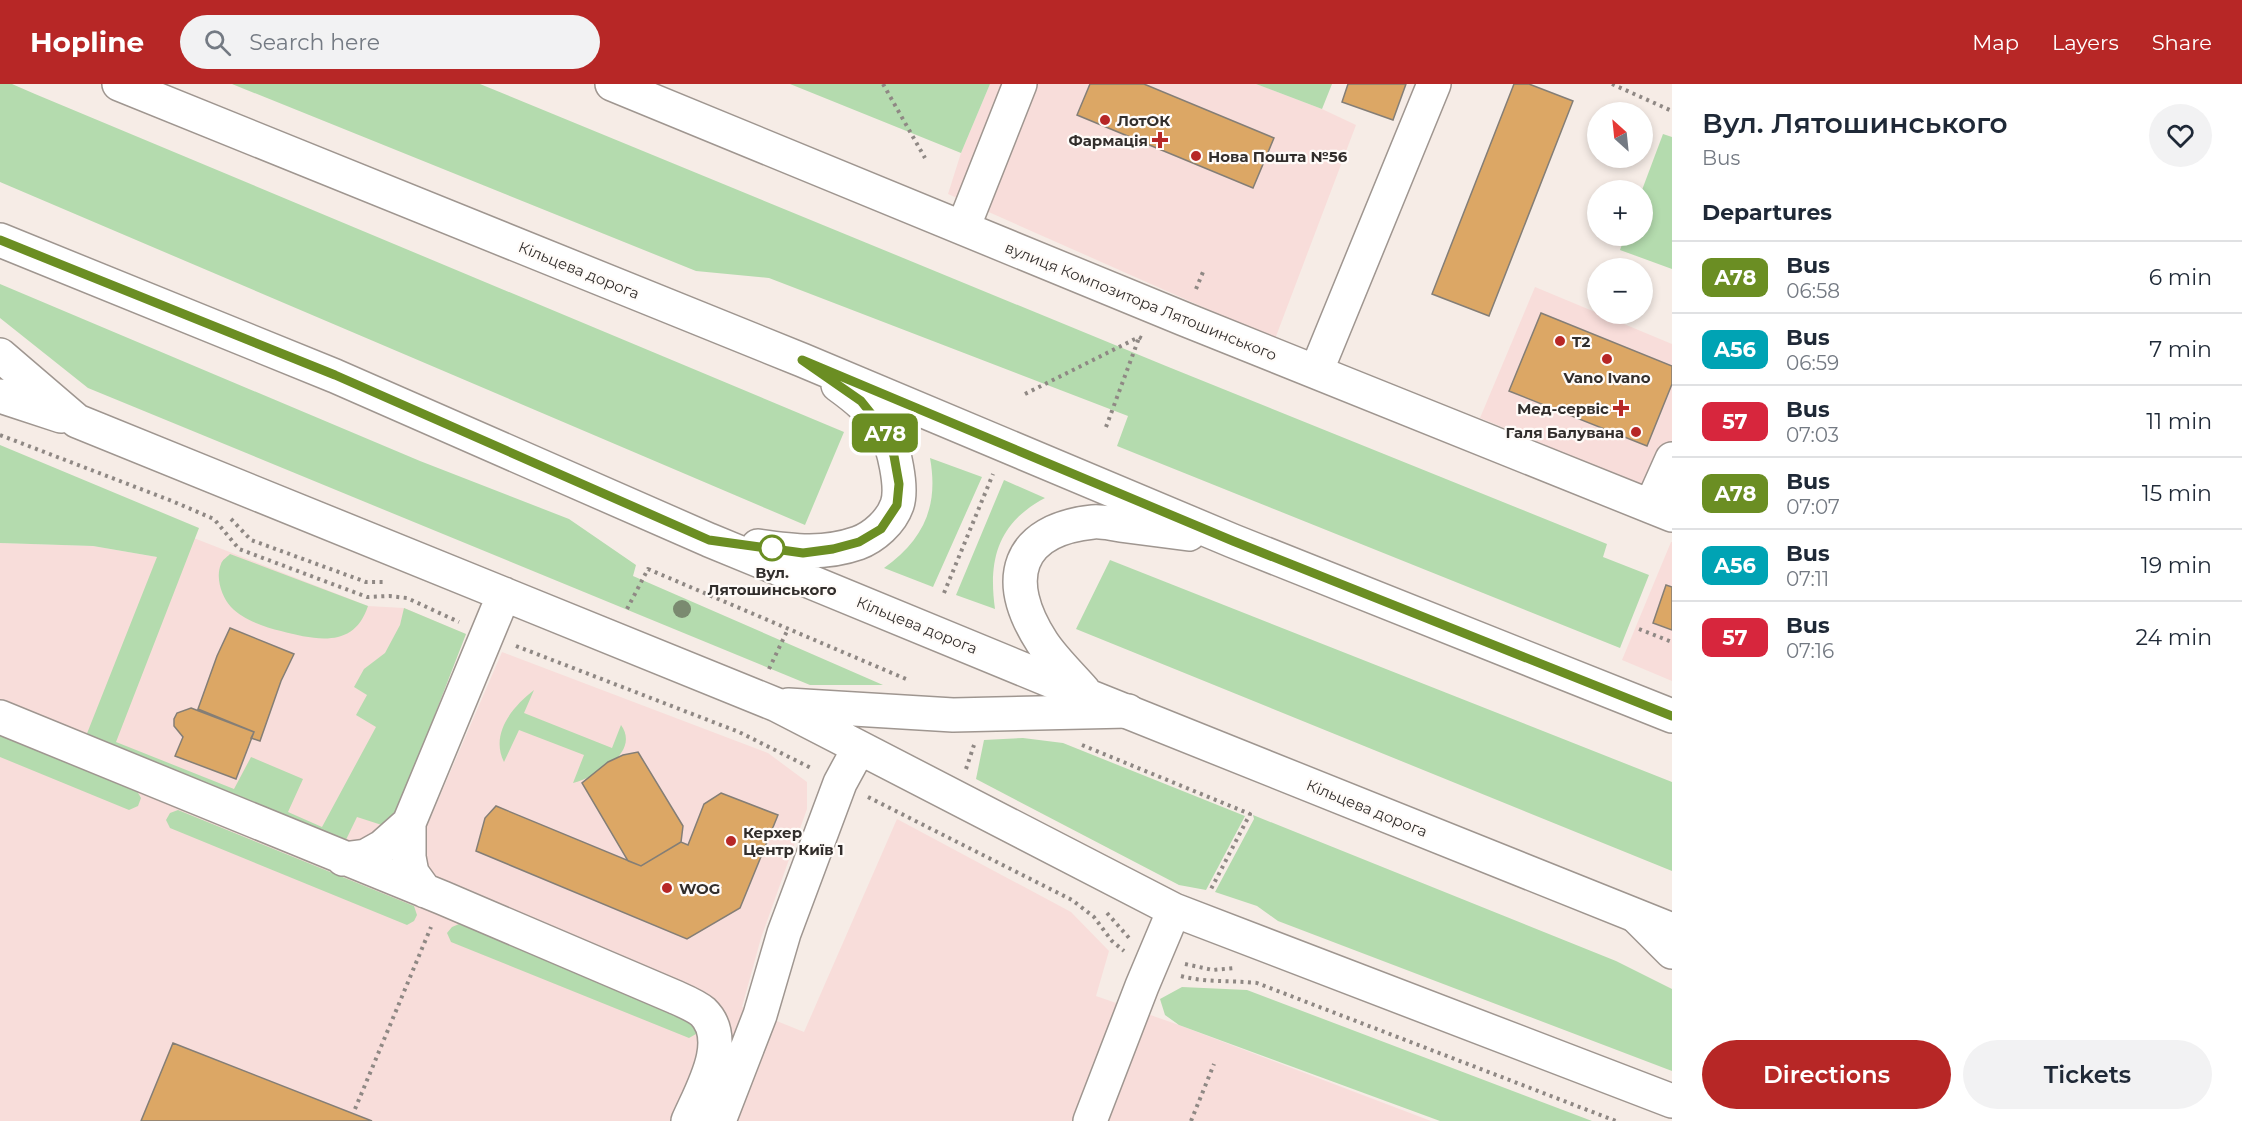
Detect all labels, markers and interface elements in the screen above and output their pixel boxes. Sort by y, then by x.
search box [180,15,600,69]
text: Hopline [30,25,144,59]
icon: search [201,26,234,59]
text: Search here [249,29,380,56]
text: Map [1972,30,2019,55]
text: Layers [2052,30,2119,55]
text: Share [2152,30,2212,55]
north arrow [1587,102,1653,168]
map controls [1587,102,1653,324]
button: heart [2149,104,2212,167]
text: Вул. Лятошинського [1702,106,2008,140]
place label: ЛотОК [1117,111,1170,130]
marker: ЛотОК [1098,113,1112,127]
place label: Фармація [1068,131,1148,150]
marker: Фармація [1153,133,1167,147]
text: Bus [1702,146,1740,170]
place label: Нова Пошта №56 [1208,147,1348,166]
marker: Нова Пошта №56 [1189,149,1203,163]
button: + [1587,180,1653,246]
text: Departures [1702,199,1832,226]
street label: Кільцева дорога [516,237,642,303]
street label: вулиця Композитора Лятошинського [1002,238,1280,364]
text: Bus [1786,252,1830,279]
button: − [1587,258,1653,324]
text: 6 min [2149,264,2212,291]
text: А78 [1714,265,1756,290]
text: 06:58 [1786,279,1840,303]
text: Bus [1786,324,1830,351]
place label: T2 [1572,332,1591,351]
marker: T2 [1553,334,1567,348]
text: 7 min [2149,336,2212,363]
text: A56 [1714,337,1756,362]
text: 06:59 [1786,351,1839,375]
marker: Vano Ivano [1600,352,1614,366]
place label: Vano Ivano [1562,368,1651,387]
text: Bus [1786,396,1830,423]
place label: Мед-сервіс [1517,399,1609,418]
marker: Мед-сервіс [1614,401,1628,415]
text: 11 min [2146,408,2212,435]
text: 57 [1722,409,1748,434]
line badge: А78 [850,414,920,452]
text: А78 [864,421,906,446]
place label: Галя Балувана [1506,423,1624,442]
text: 07:03 [1786,423,1839,447]
marker: Галя Балувана [1629,425,1643,439]
text: Bus [1786,468,1830,495]
text: 15 min [2142,480,2212,507]
text: А78 [1714,481,1756,506]
text: 07:07 [1786,495,1840,519]
marker: Вул. Лятошинського [759,535,785,561]
text: Bus [1786,540,1830,567]
text: 19 min [2141,552,2212,579]
text: A56 [1714,553,1756,578]
place label: Вул. Лятошинського [708,563,837,599]
text: 07:11 [1786,567,1829,591]
street label: Кільцева дорога [854,592,980,658]
text: Bus [1786,612,1830,639]
text: 24 min [2136,624,2212,651]
text: 57 [1722,625,1748,650]
text: 07:16 [1786,639,1834,663]
street label: Кільцева дорога [1304,775,1430,841]
place label: Керхер Центр Київ 1 [743,823,844,859]
marker: Керхер Центр Київ 1 [724,834,738,848]
place label: WOG [679,879,720,898]
marker: WOG [660,881,674,895]
button: Directions [1702,1040,1951,1109]
button: Tickets [1963,1040,2212,1109]

